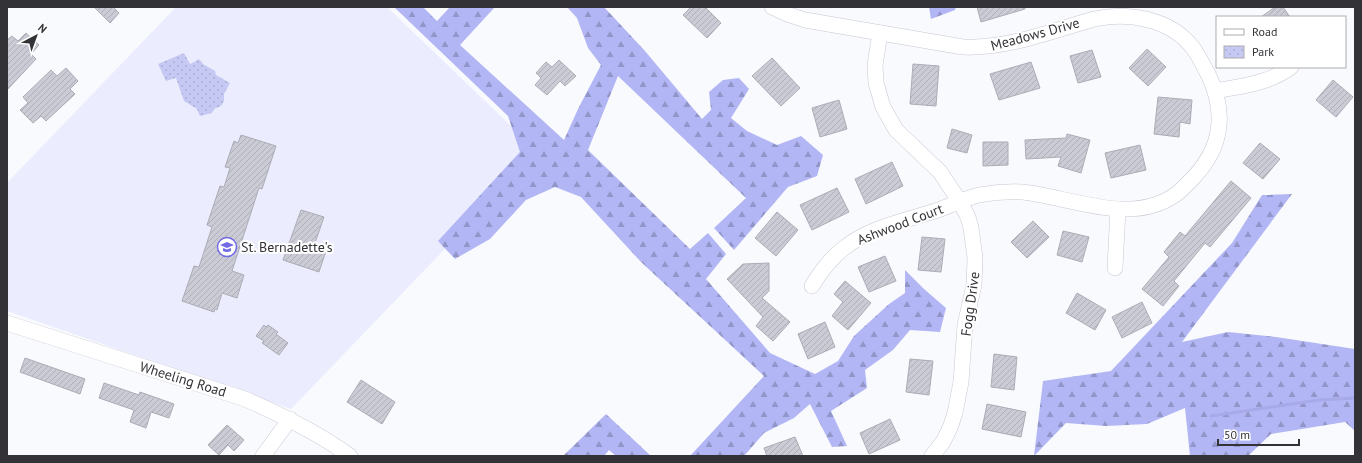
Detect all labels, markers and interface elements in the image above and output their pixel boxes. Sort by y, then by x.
street label: Meadows Drive [989,13,1081,55]
north arrow [16,16,56,56]
legend [1216,16,1346,68]
text: N [35,21,50,36]
text: Road [1252,24,1277,39]
text: Park [1252,44,1274,59]
street label: Ashwood Court [854,199,946,249]
school or university icon: St. Bernadette's [216,236,238,258]
place label: St. Bernadette's [241,238,333,256]
street label: Fogg Drive [957,271,983,337]
street label: Wheeling Road [137,357,229,401]
scale bar [1218,421,1299,447]
text: 50 m [1224,427,1250,442]

